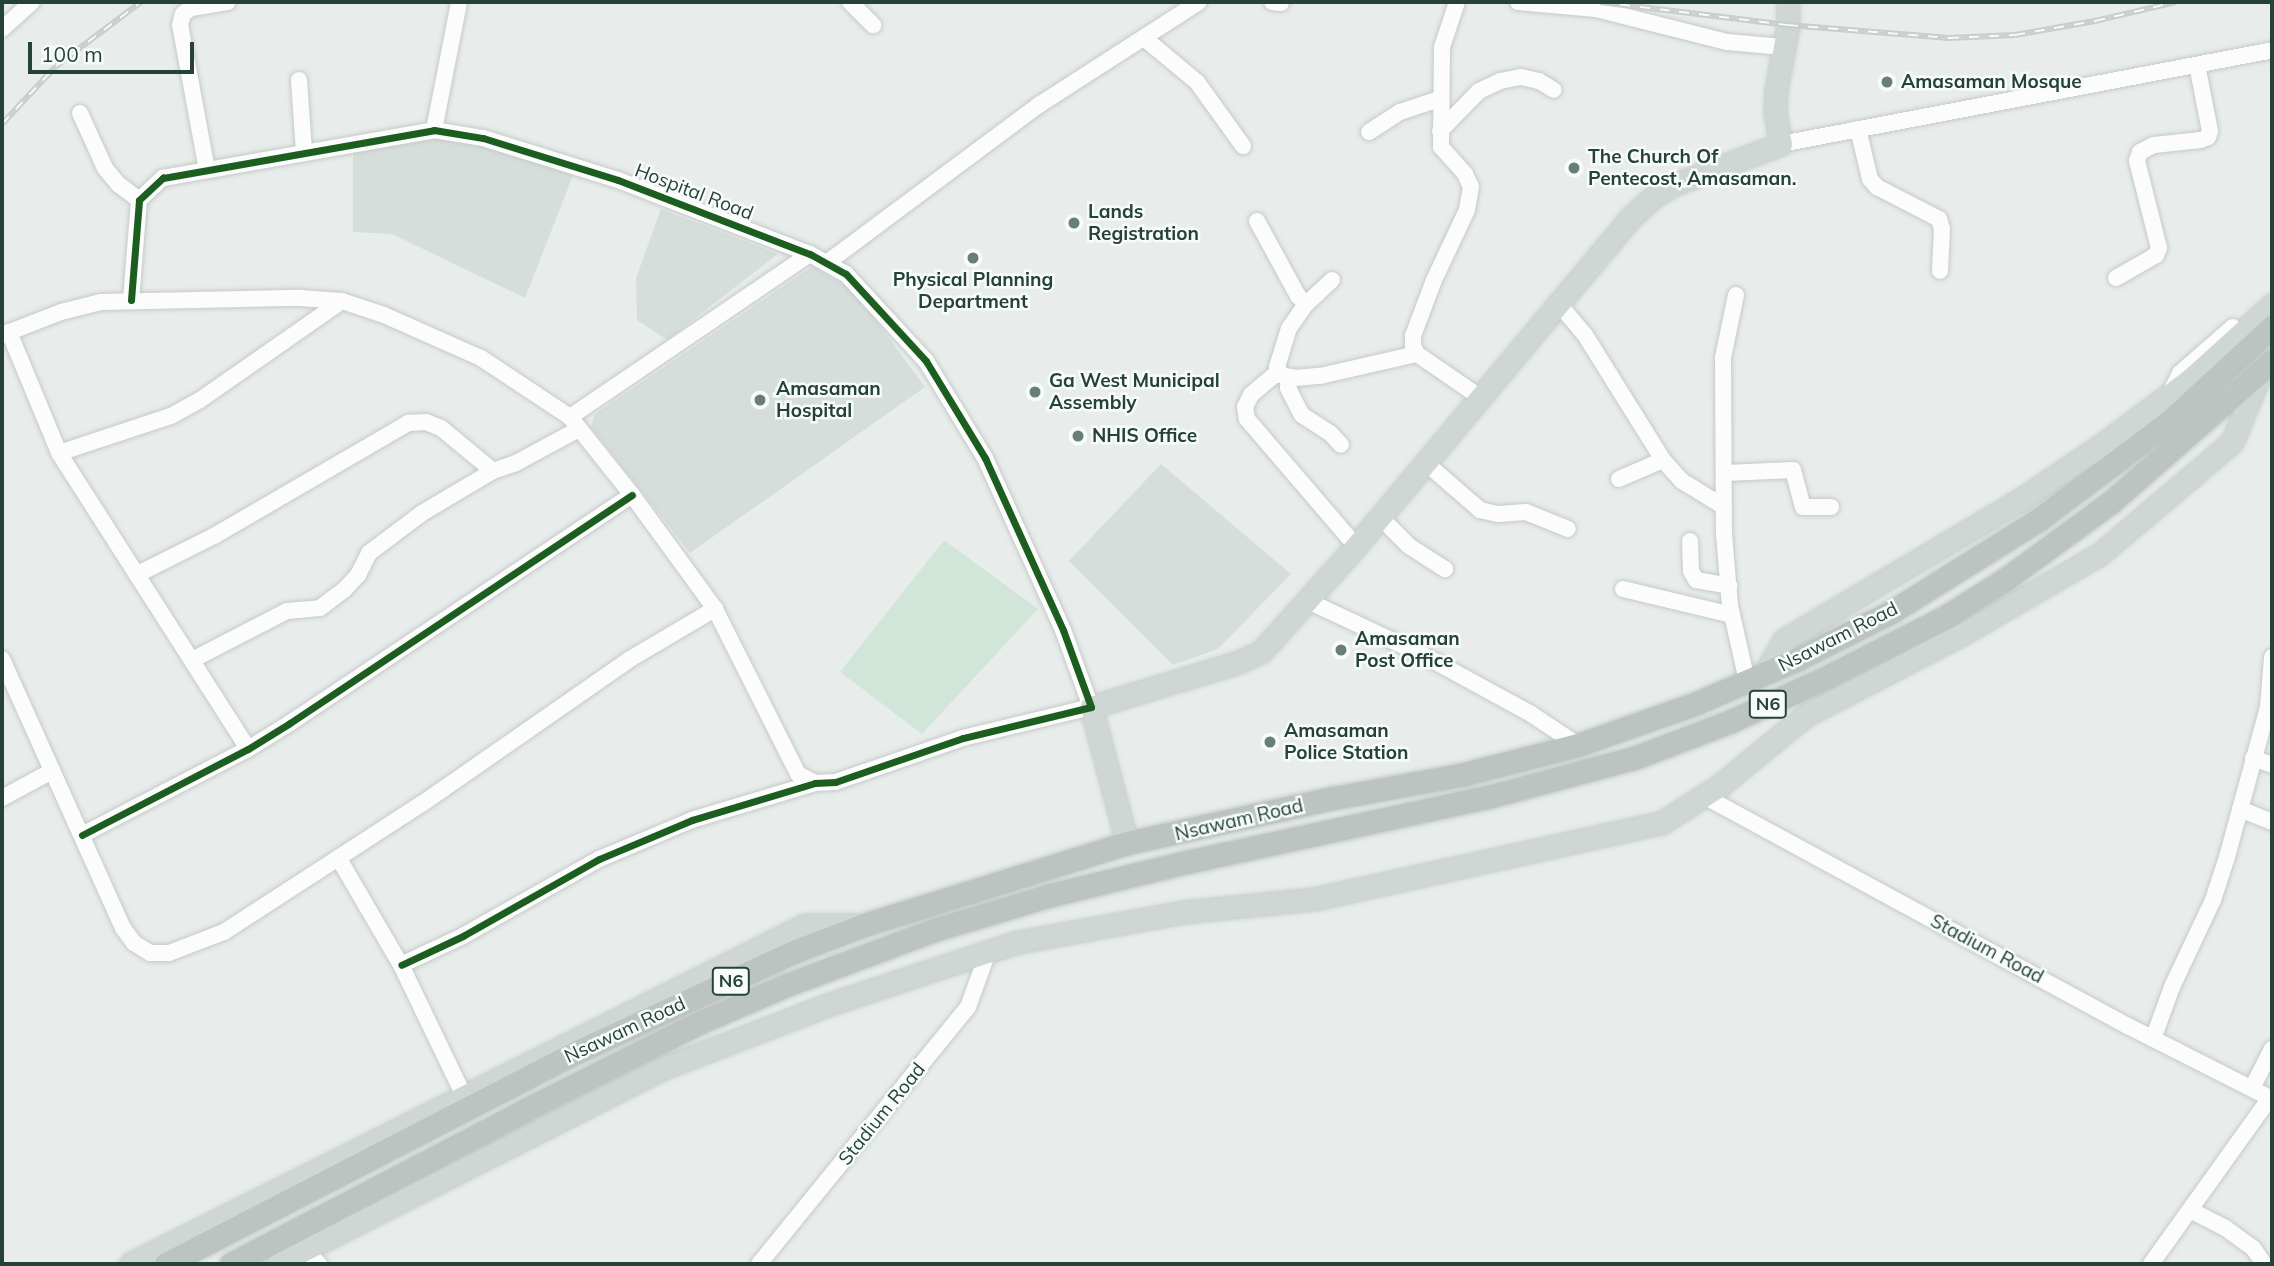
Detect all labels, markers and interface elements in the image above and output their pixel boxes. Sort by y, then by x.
scale bar [32,28,198,72]
text: 100 m [41,41,103,67]
place label: Amasaman Mosque [1901,71,2082,93]
marker: Amasaman Mosque [1879,74,1895,90]
place label: The Church Of Pentecost, Amasaman. [1588,146,1797,190]
street label: Hospital Road [632,159,756,225]
marker: The Church Of Pentecost, Amasaman. [1566,160,1582,176]
place label: Lands Registration [1088,201,1199,245]
marker: Lands Registration [1066,215,1082,231]
marker: Physical Planning Department [965,250,981,266]
place label: Physical Planning Department [893,269,1053,313]
place label: Ga West Municipal Assembly [1049,370,1220,414]
place label: Amasaman Hospital [776,378,881,422]
marker: Ga West Municipal Assembly [1027,384,1043,400]
marker: Amasaman Hospital [750,390,770,410]
place label: NHIS Office [1092,425,1197,447]
marker: NHIS Office [1070,428,1086,444]
street label: Nsawam Road [1775,597,1901,677]
place label: Amasaman Post Office [1355,628,1460,672]
marker: Amasaman Post Office [1333,642,1349,658]
road number: N6 [1749,690,1787,718]
place label: Amasaman Police Station [1284,720,1408,764]
marker: Amasaman Police Station [1262,734,1278,750]
street label: Nsawam Road [1173,794,1305,846]
street label: Stadium Road [1926,910,2048,988]
road number: N6 [712,966,750,996]
street label: Nsawam Road [561,992,689,1068]
street label: Stadium Road [834,1058,930,1170]

